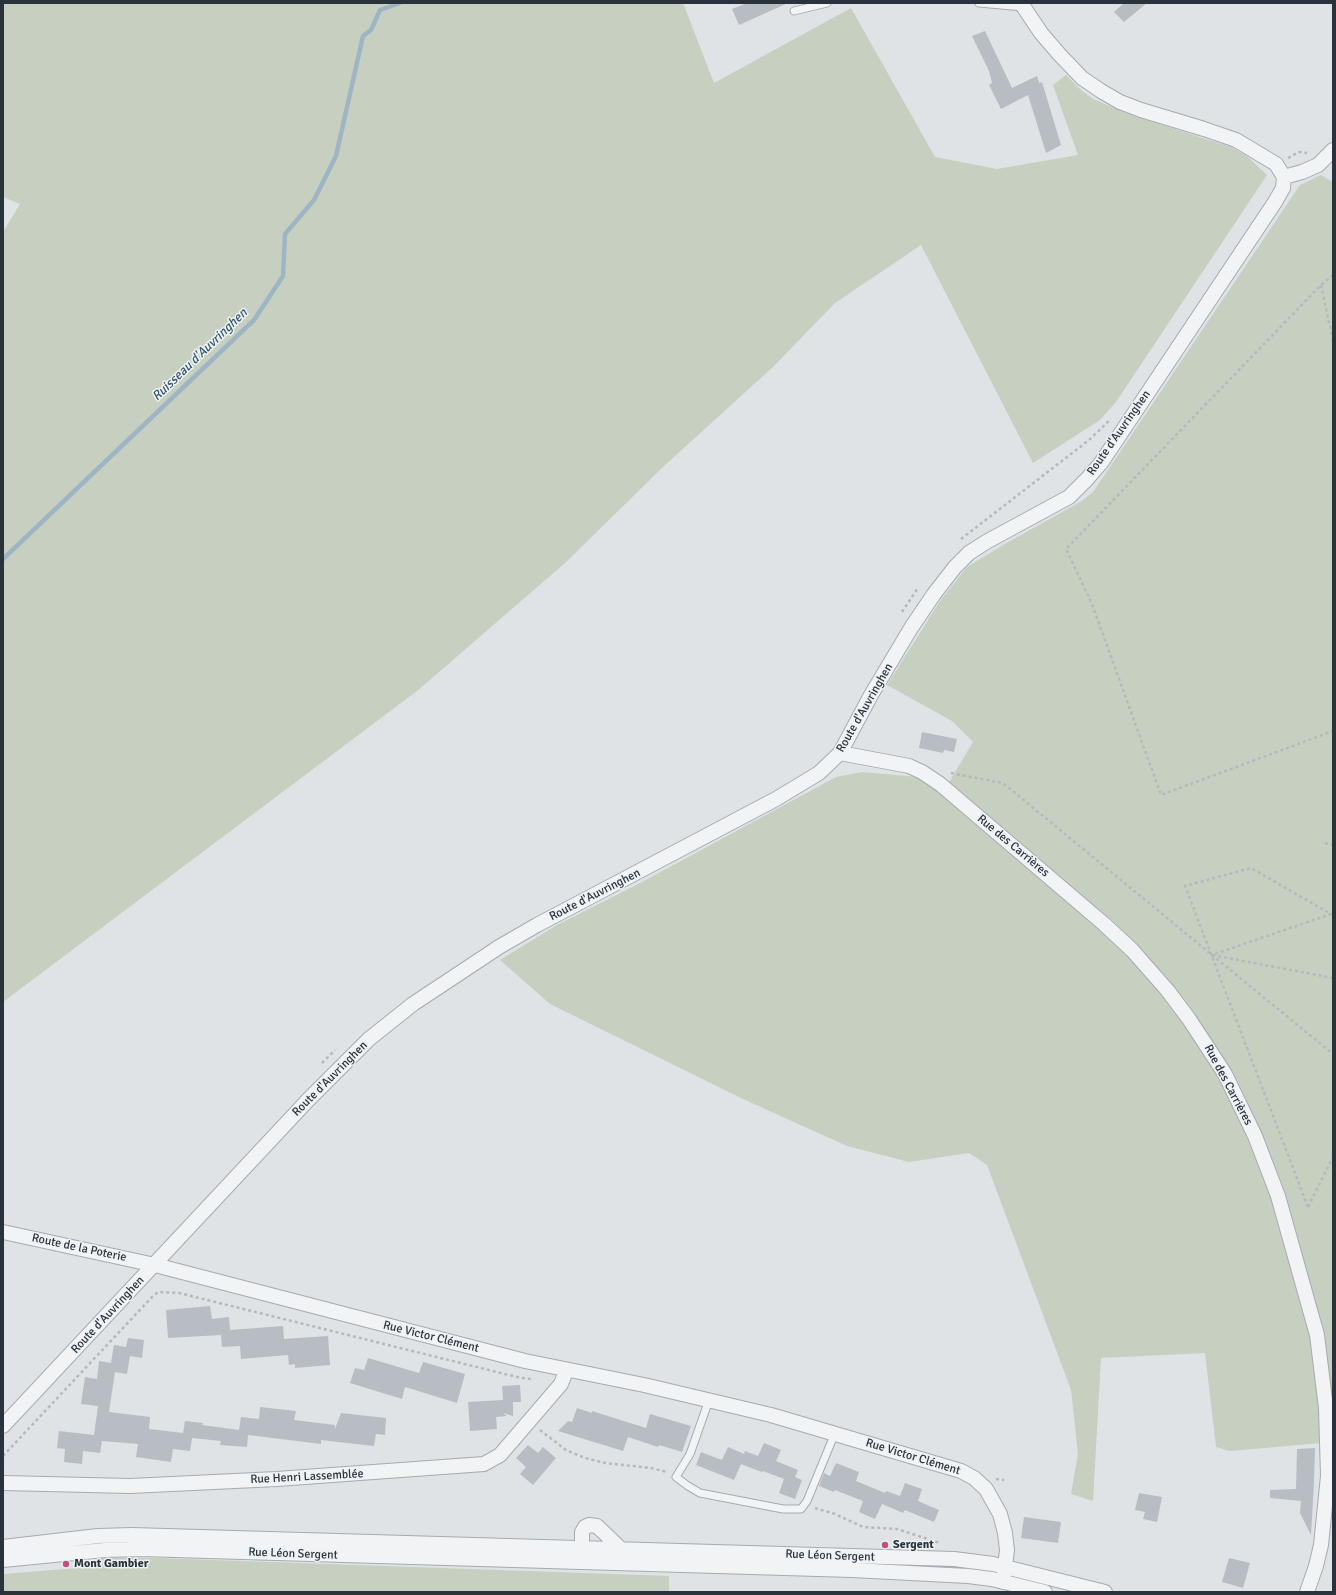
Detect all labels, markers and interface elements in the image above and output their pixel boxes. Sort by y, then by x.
water label: Ruisseau d'Auvringhen [149,306,251,404]
street label: Route d'Auvringhen [1084,388,1154,478]
street label: Route d'Auvringhen [834,661,896,755]
street label: Rue des Carrières [974,812,1052,880]
street label: Route d'Auvringhen [547,866,643,924]
street label: Route d'Auvringhen [289,1038,371,1120]
street label: Rue des Carrières [1201,1042,1255,1128]
street label: Route de la Poterie [30,1231,128,1265]
street label: Route d'Auvringhen [68,1273,148,1357]
street label: Rue Victor Clément [382,1318,480,1356]
street label: Rue Victor Clément [864,1436,962,1478]
street label: Rue Henri Lassemblée [250,1467,364,1487]
place label: Sergent [893,1538,934,1552]
marker: Sergent [880,1540,890,1550]
street label: Rue Léon Sergent [248,1545,338,1563]
street label: Rue Léon Sergent [785,1547,875,1565]
place label: Mont Gambier [74,1557,148,1571]
marker: Mont Gambier [61,1559,71,1569]

